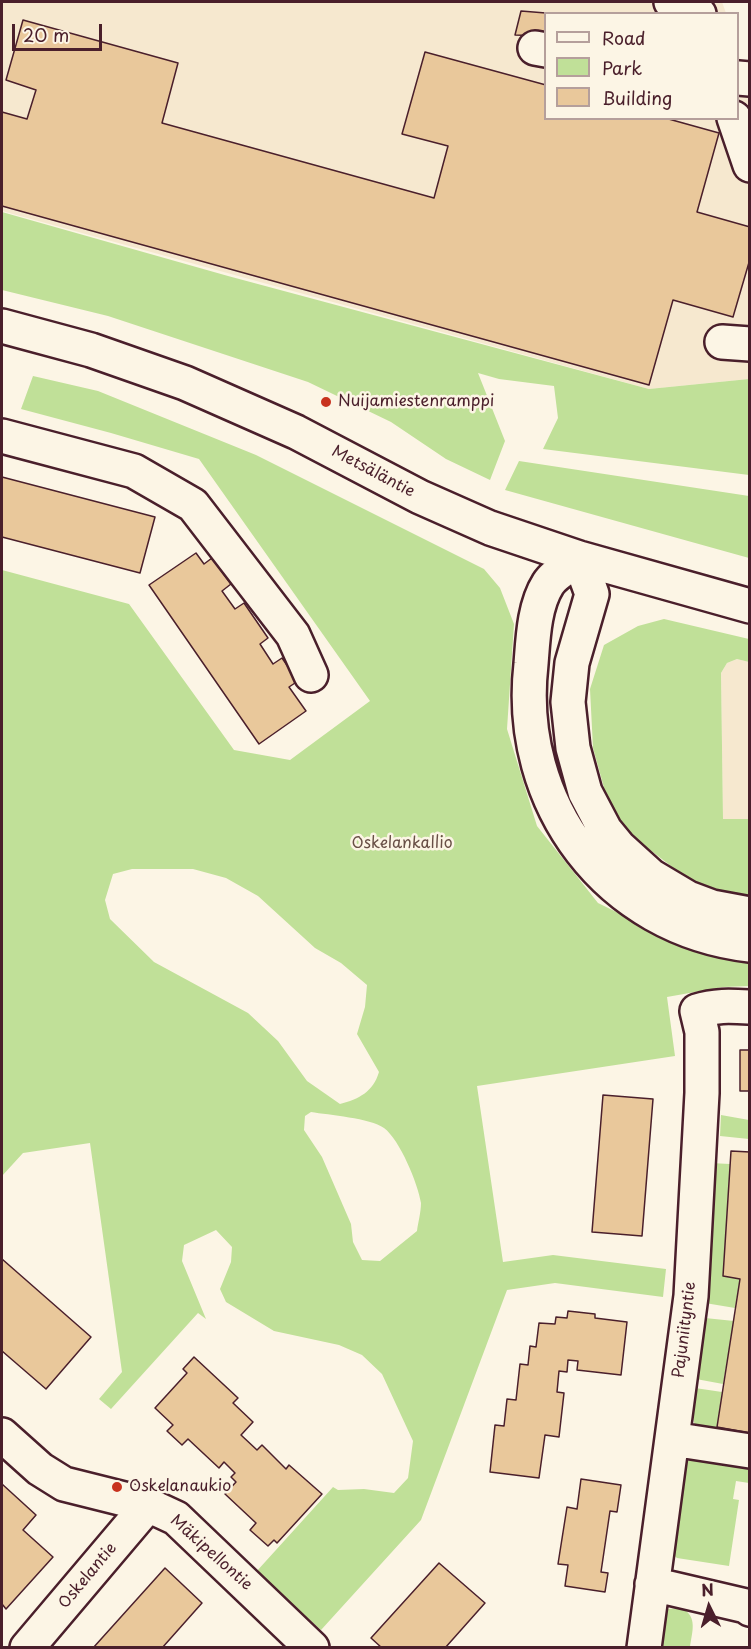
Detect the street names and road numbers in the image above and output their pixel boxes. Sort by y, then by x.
street label: Metsäläntie [328,442,418,502]
street label: Pajuniityntie [670,1281,700,1379]
street label: Mäkipellontie [166,1511,256,1595]
street label: Oskelantie [55,1539,121,1613]

